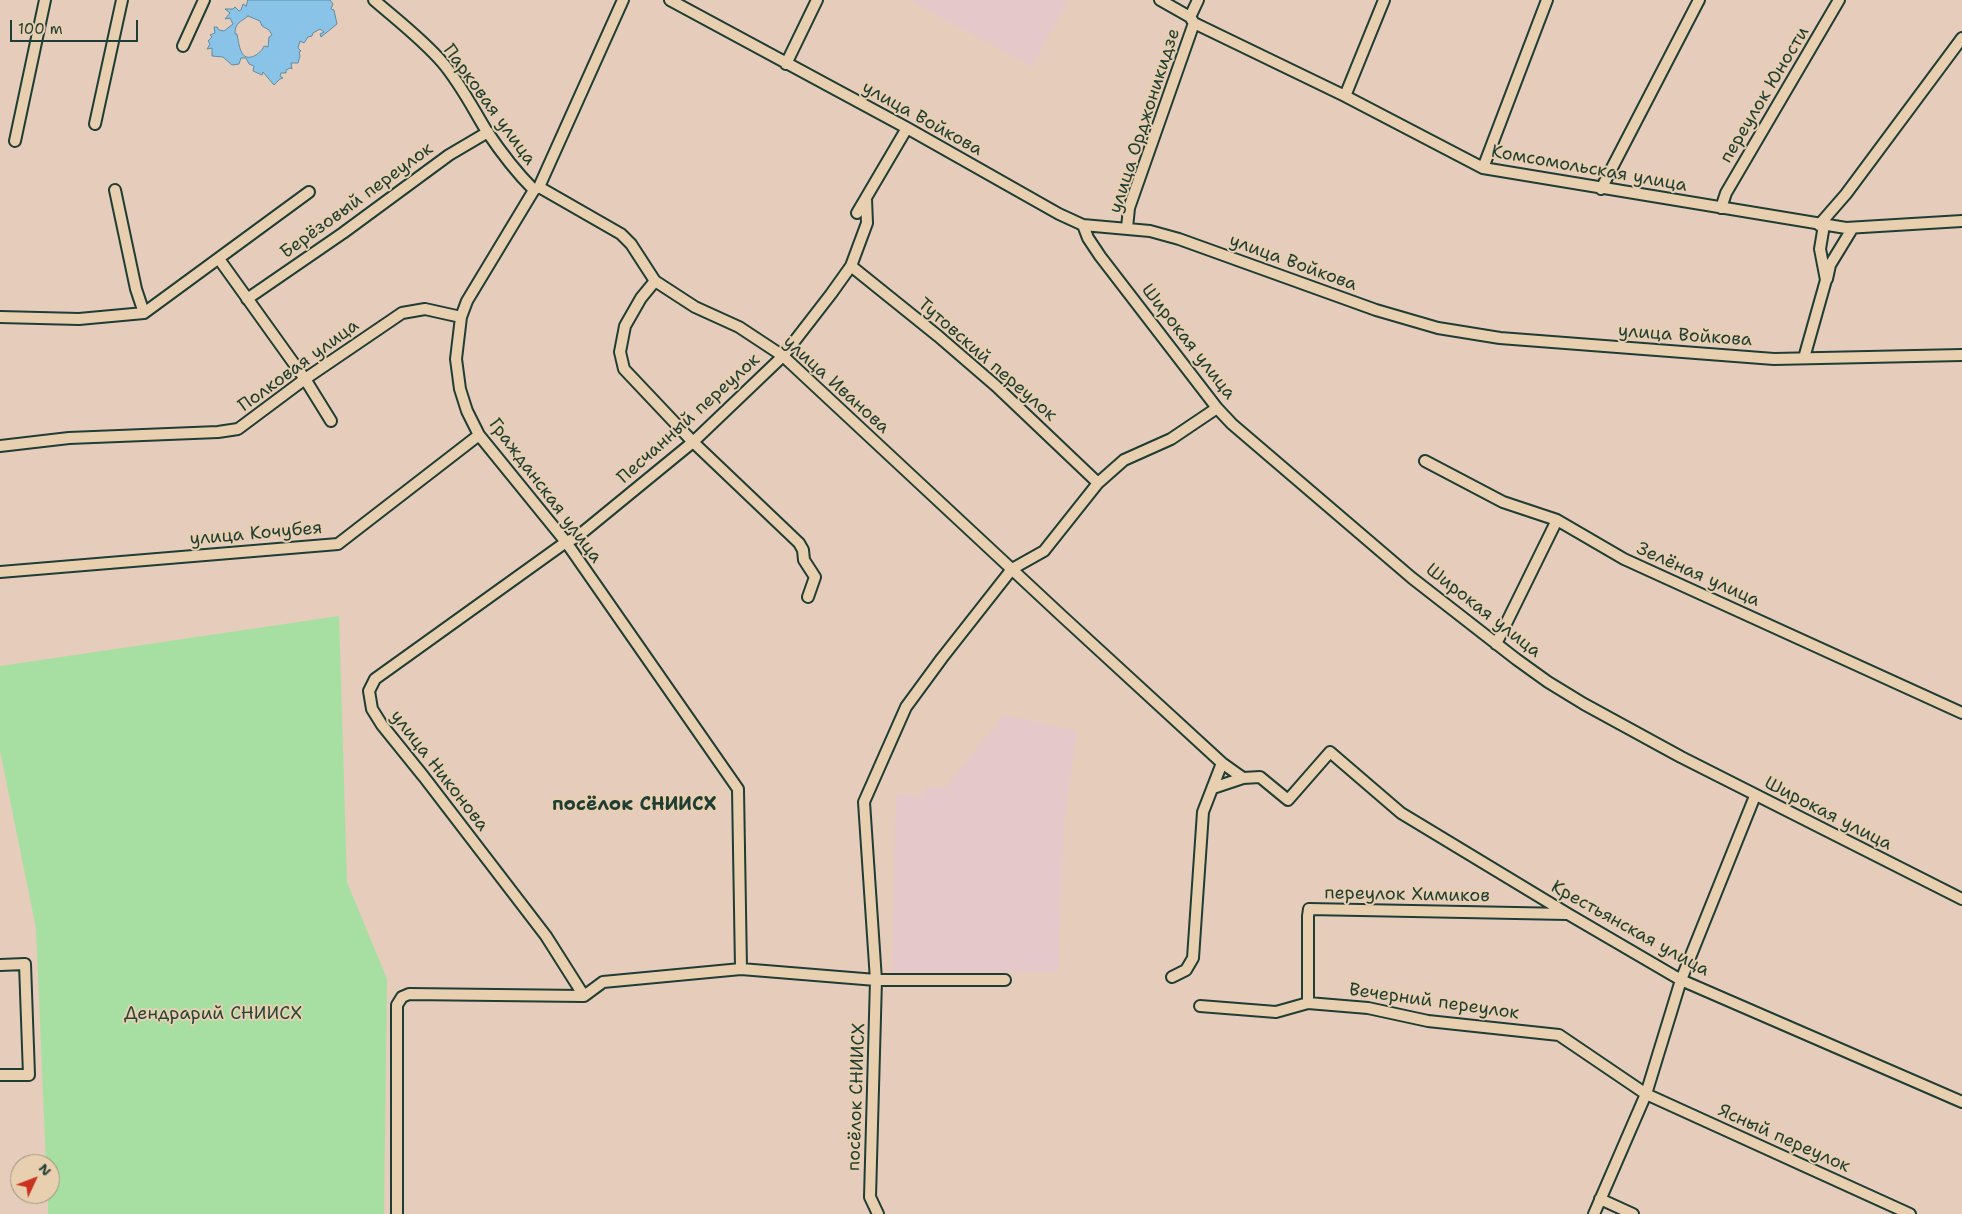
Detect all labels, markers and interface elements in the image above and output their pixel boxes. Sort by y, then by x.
scale bar [12,10,140,42]
text: 100 m [18,19,63,39]
street label: переулок Юности [1716,23,1814,167]
street label: улица Орджоникидзе [1105,26,1185,216]
street label: Парковая улица [438,40,540,170]
street label: улица Войкова [858,77,986,161]
street label: Берёзовый переулок [276,138,438,264]
street label: Комсомольская улица [1489,141,1689,197]
street label: улица Войкова [1226,230,1360,296]
street label: Широкая улица [1136,280,1240,404]
street label: Тутовский переулок [913,294,1061,426]
street label: Полковая улица [235,315,363,417]
street label: улица Войкова [1617,321,1753,351]
street label: улица Иванова [778,331,894,439]
street label: Песчанный переулок [613,349,765,489]
street label: Гражданская улица [484,414,606,568]
street label: улица Кочубея [189,517,323,551]
street label: Зелёная улица [1633,538,1763,612]
street label: Широкая улица [1421,559,1545,663]
street label: улица Никонова [385,706,493,836]
street label: Широкая улица [1761,772,1895,856]
district label: посёлок СНИИСХ [552,794,716,816]
street label: Крестьянская улица [1547,876,1713,982]
street label: переулок Химиков [1324,883,1490,907]
street label: Вечерний переулок [1348,979,1520,1025]
park label: Дендрарий СНИИСХ [124,1003,302,1025]
street label: посёлок СНИИСХ [844,1023,870,1171]
street label: Ясный переулок [1715,1100,1853,1178]
north arrow [10,1154,60,1204]
text: N [35,1159,56,1180]

